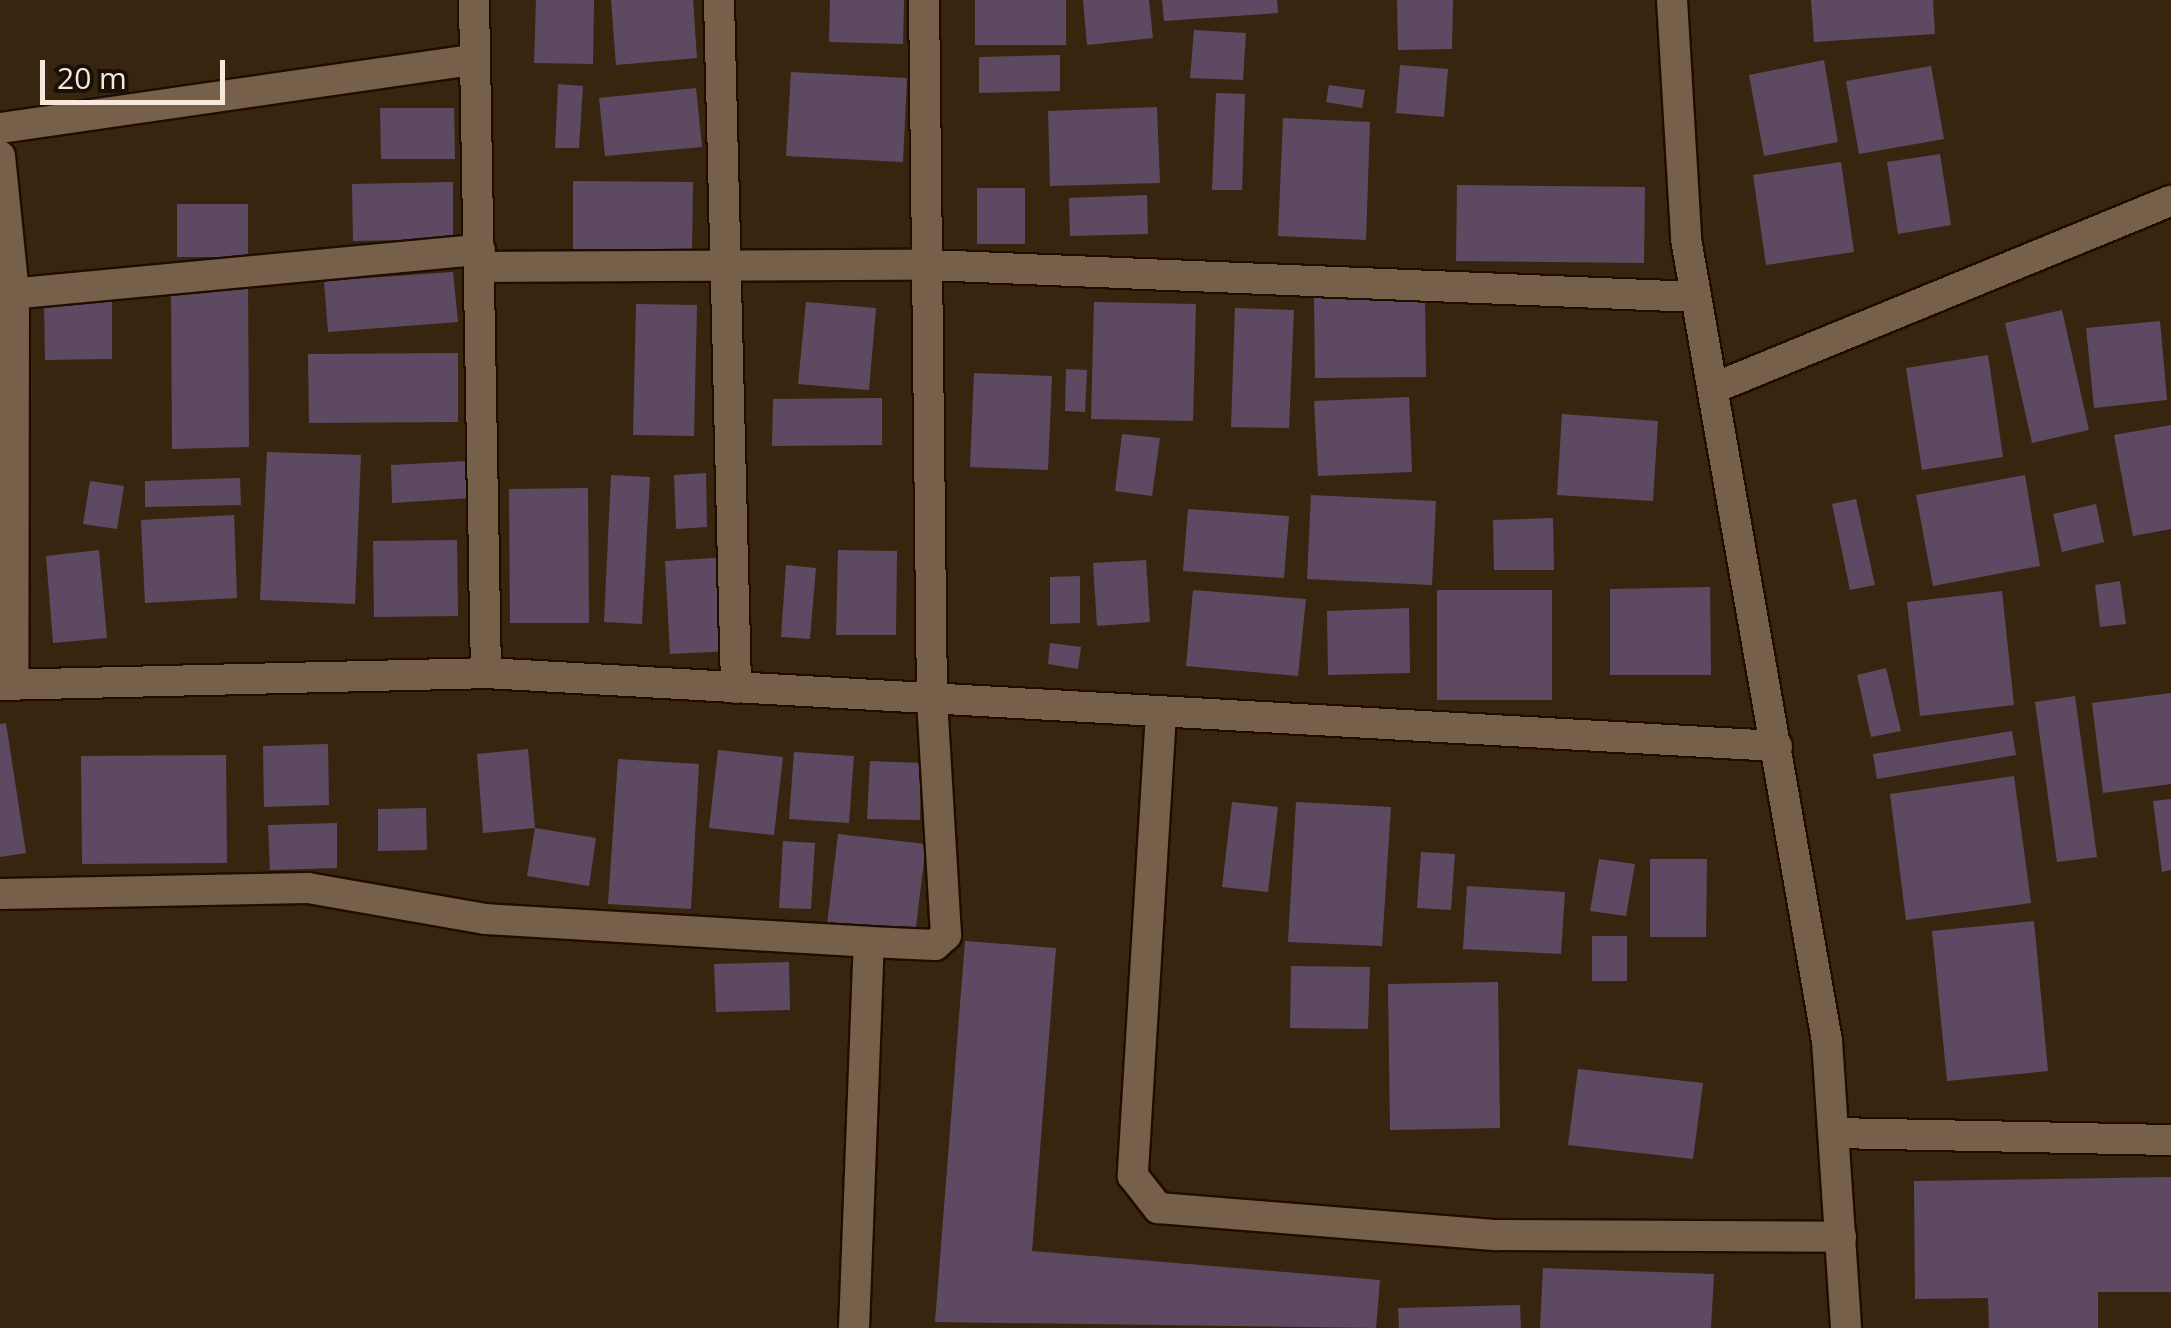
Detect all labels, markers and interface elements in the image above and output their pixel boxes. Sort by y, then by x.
scale bar [45,40,230,102]
text: 20 m [57,57,127,98]

